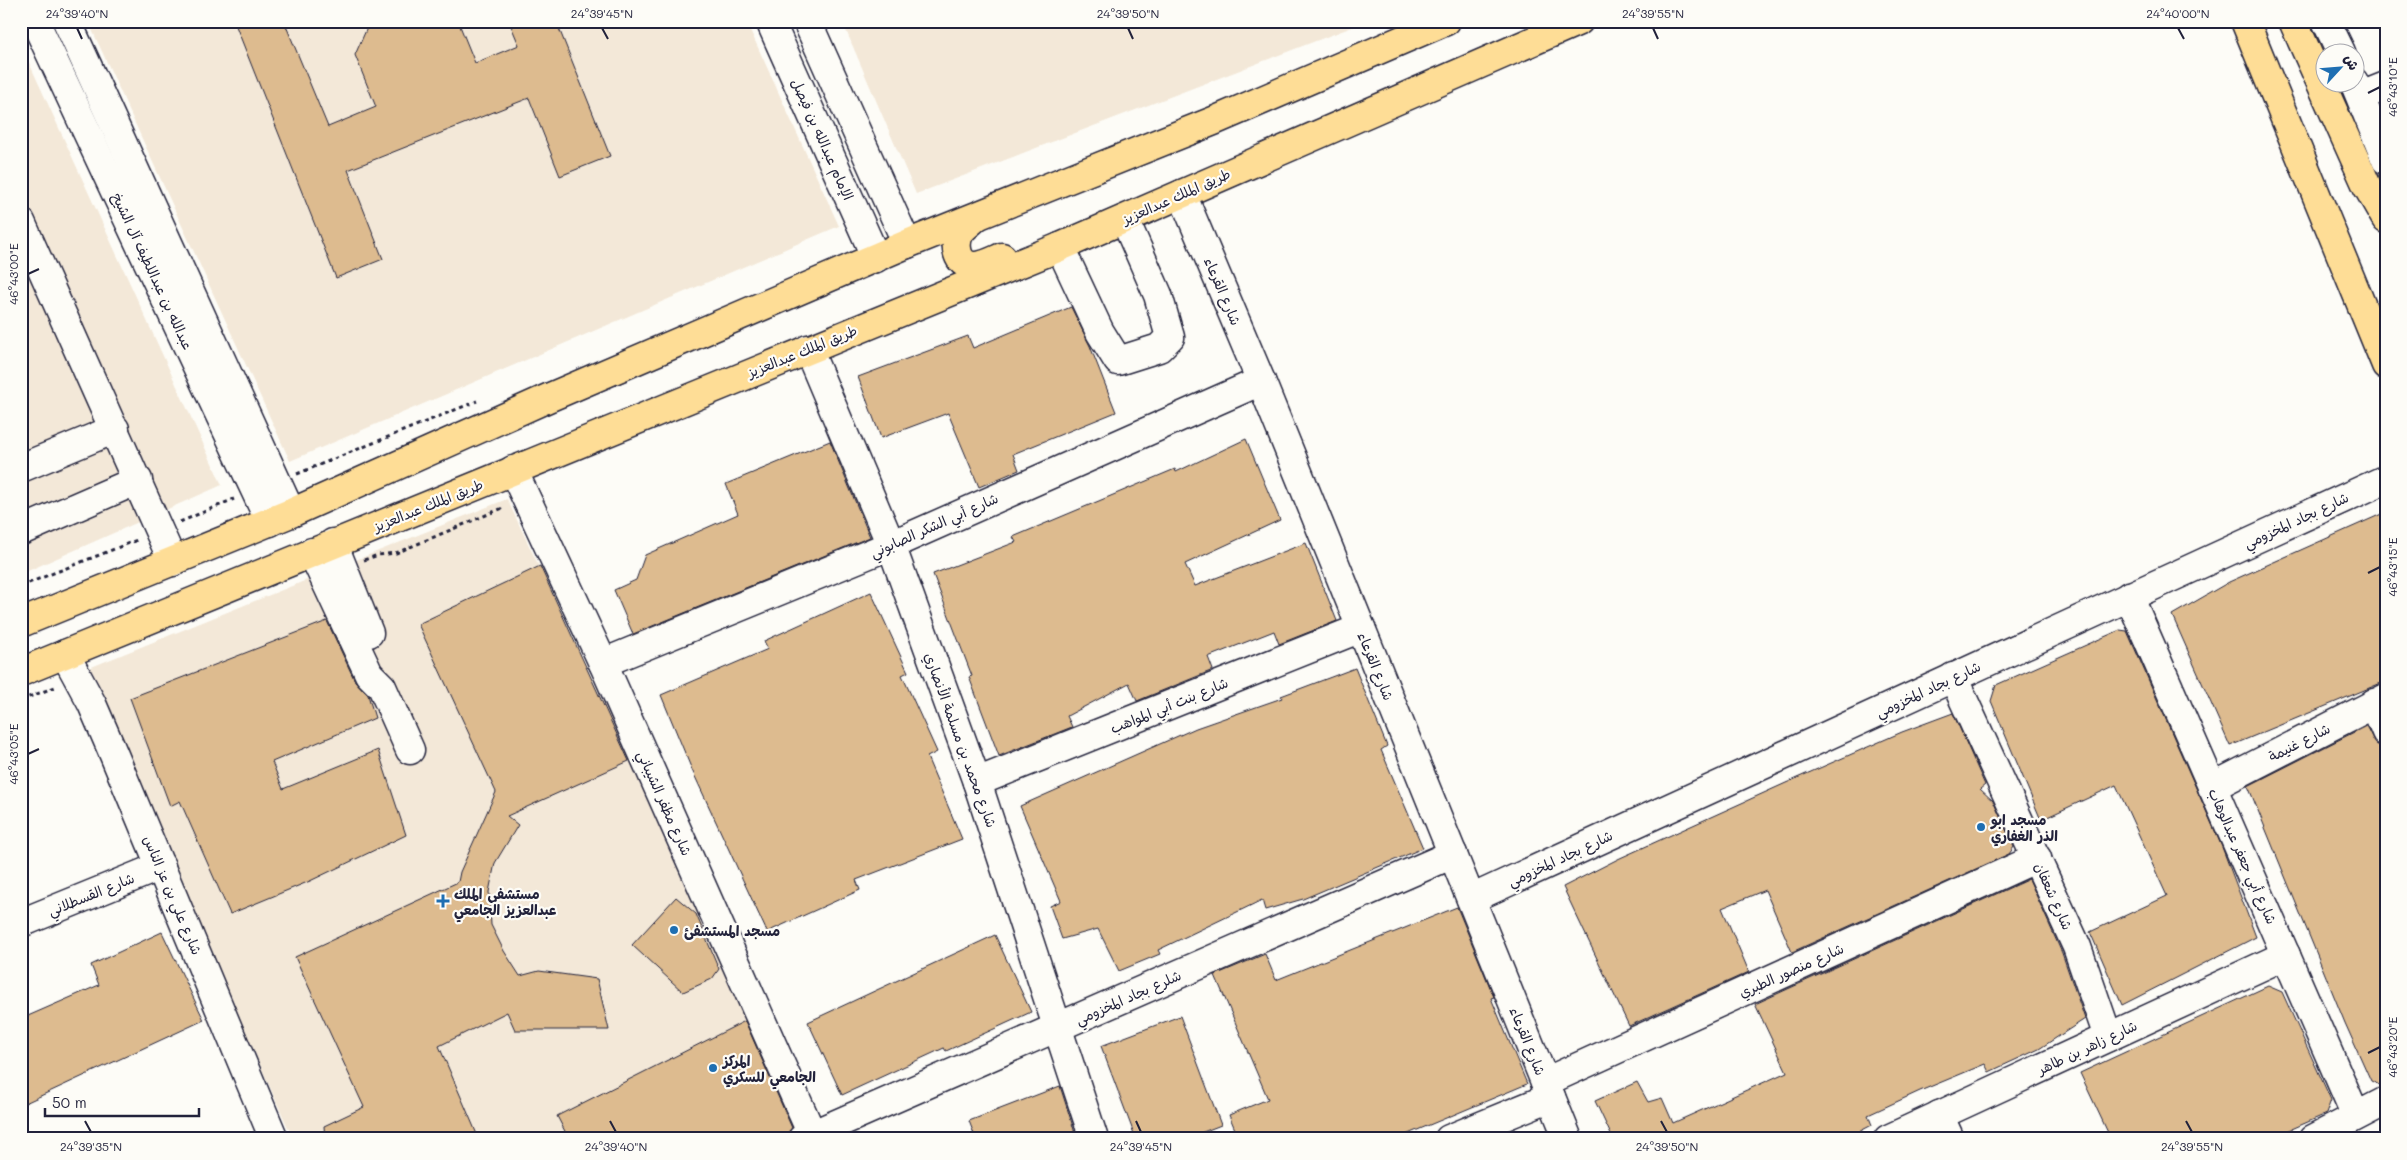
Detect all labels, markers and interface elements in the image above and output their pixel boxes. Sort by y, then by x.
text: 24°39'40"N [46,5,108,21]
text: 24°39'45"N [571,5,633,21]
text: 24°39'50"N [1097,5,1159,21]
text: 24°39'55"N [1622,5,1684,21]
text: 24°40'00"N [2146,5,2210,21]
north arrow [2314,42,2364,92]
text: ش [2340,51,2364,73]
text: 46°43'10"E [2384,57,2400,117]
street label: الإمام عبدالله بن فيصل [786,75,858,204]
street label: طريق الملك عبدالعزيز [1118,164,1233,229]
street label: عبدالله بن عبداللطيف آل الشيخ [107,189,198,353]
text: 46°43'00"E [5,243,21,305]
street label: شارع القرعاء [1199,254,1246,328]
street label: طريق الملك عبدالعزيز [743,320,860,382]
street label: طريق الملك عبدالعزيز [369,474,486,536]
street label: شارع بجاد المخزومي [2241,487,2353,556]
street label: شارع أبي الشكر الصابوني [867,488,1003,565]
text: 46°43'15"E [2384,537,2400,597]
street label: شارع القرعاء [1353,629,1398,703]
street label: شارع محمد بن مسلمة الأنصاري [919,650,1002,831]
street label: شارع بجاد المخزومي [1873,656,1985,725]
street label: شارع بنت أبي المواهب [1107,673,1232,741]
street label: شارع غنيمة [2265,718,2334,767]
text: 46°43'05"E [5,723,21,785]
street label: شارع مظفر الشيباني [630,747,697,860]
street label: شارع أبي جعفر عبدالوهاب [2201,785,2282,929]
place label: مسجد ابو الذر الغفاري [1990,810,2058,847]
marker: مسجد ابو الذر الغفاري [1975,821,1987,833]
street label: شارع بجاد المخزومي [1505,825,1617,894]
street label: شارع علي بن عز الناس [136,832,207,959]
street label: شارع شعفان [2030,859,2077,933]
street label: شارع القسطلاني [45,868,139,924]
place label: مستشفى الملك عبدالعزيز الجامعي [454,884,557,923]
marker: مستشفى الملك عبدالعزيز الجامعي [436,894,450,908]
place label: مسجد المستشفئ [684,921,780,940]
marker: مسجد المستشفئ [668,924,680,936]
street label: شارع منصور الطبري [1736,938,1847,1003]
street label: شلرع بجاد المخزومي [1072,965,1186,1033]
street label: شارع القرعاء [1505,1004,1550,1078]
street label: شارع زاهر بن طاهر [2033,1015,2141,1080]
text: 46°43'20"E [2384,1016,2400,1077]
place label: المركز الجامعي للسكري [721,1051,816,1090]
marker: المركز الجامعي للسكري [707,1062,719,1074]
scale bar [45,1085,199,1117]
text: 50 m [52,1092,87,1112]
text: 24°39'35"N [60,1138,122,1154]
text: 24°39'40"N [585,1138,647,1154]
text: 24°39'45"N [1110,1138,1172,1154]
text: 24°39'50"N [1636,1138,1698,1154]
text: 24°39'55"N [2161,1138,2223,1154]

